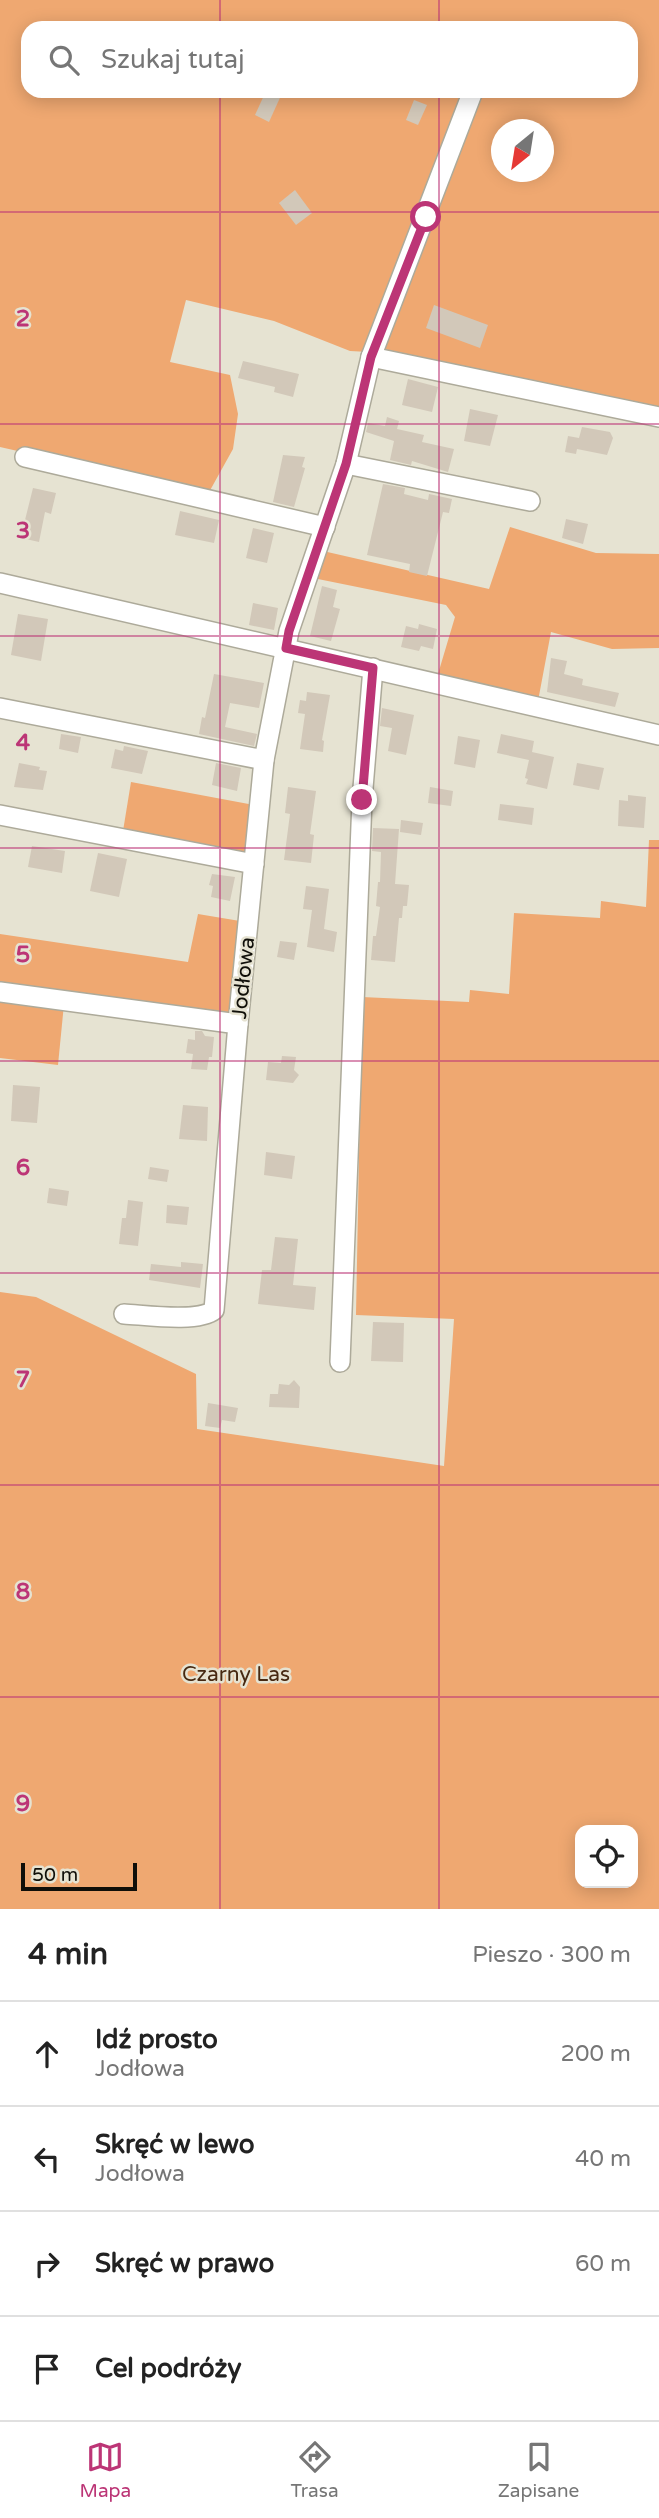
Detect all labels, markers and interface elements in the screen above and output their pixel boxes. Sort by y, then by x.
search box [21,21,638,98]
icon: search [45,41,83,79]
text: Szukaj tutaj [101,44,245,75]
north arrow [491,119,554,182]
route start [410,201,441,232]
text: 2 [16,305,30,333]
text: 3 [16,517,30,545]
text: 4 [16,729,31,757]
route end [346,784,377,815]
street label: Jodłowa [227,936,260,1020]
text: 5 [16,941,30,969]
text: 6 [16,1154,30,1182]
text: 7 [16,1366,30,1394]
text: 8 [16,1578,30,1606]
park label: Czarny Las [182,1662,290,1687]
text: 9 [16,1790,30,1818]
map controls [575,1825,638,1888]
button: locate [575,1825,638,1888]
scale bar [21,1860,136,1892]
text: 50 m [32,1864,78,1886]
text: 4 min [28,1936,108,1973]
text: Pieszo · 300 m [472,1941,631,1969]
text: Idź prosto [95,2024,218,2055]
icon: ahead [28,2035,66,2073]
text: 200 m [561,2040,631,2068]
text: Jodłowa [95,2055,185,2083]
text: Skręć w lewo [95,2129,255,2160]
icon: left [28,2140,66,2178]
text: 40 m [575,2145,631,2173]
text: Jodłowa [95,2160,185,2188]
icon: right [28,2245,66,2283]
text: Skręć w prawo [95,2248,274,2279]
text: 60 m [575,2250,631,2278]
icon: arrive [28,2350,66,2388]
text: Cel podróży [95,2353,242,2384]
tab: Mapa [80,2438,131,2502]
tab: Trasa [290,2438,339,2502]
tab: Zapisane [498,2438,579,2502]

